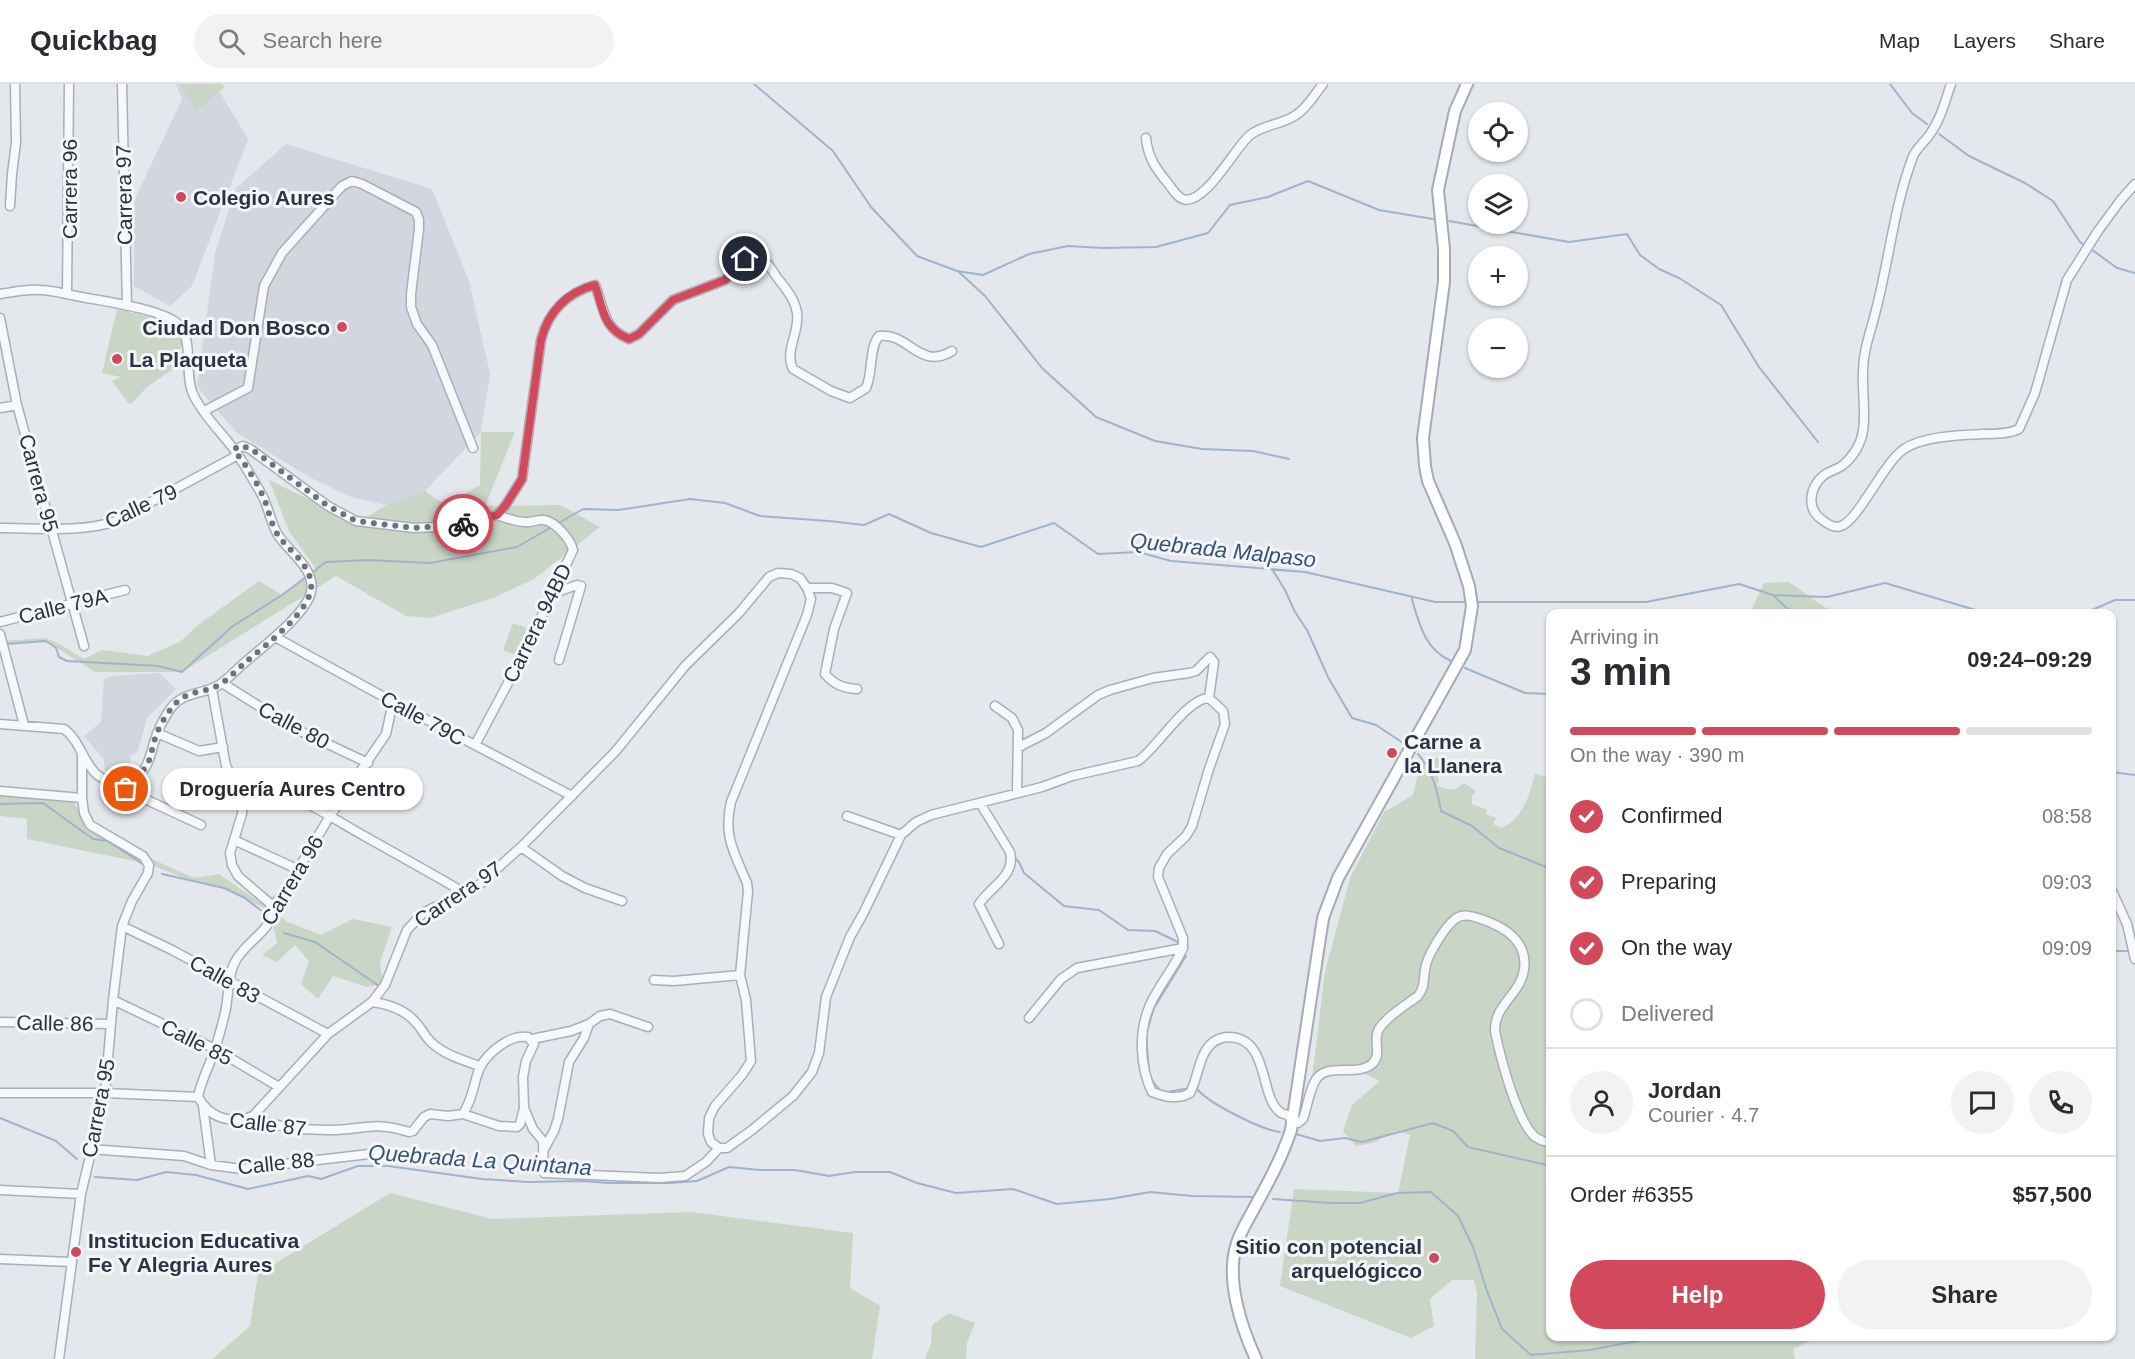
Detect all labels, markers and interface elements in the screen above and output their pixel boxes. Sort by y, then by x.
search box [194,14,614,68]
text: Quickbag [30,25,158,56]
icon: search [215,25,248,58]
text: Search here [263,28,382,53]
text: Map [1879,29,1920,52]
text: Layers [1953,29,2016,52]
text: Share [2049,29,2105,52]
map controls [1468,102,1528,378]
button: locate [1468,102,1528,162]
street label: Carrera 96 [58,139,81,239]
street label: Carrera 97 [112,145,136,245]
button: layers [1468,174,1528,234]
place label: Colegio Aures [193,186,335,209]
marker: Colegio Aures [174,190,188,204]
pin [719,233,770,284]
icon: home [728,242,761,275]
button: + [1468,246,1528,306]
place label: Ciudad Don Bosco [142,316,330,339]
button: − [1468,318,1528,378]
marker: Ciudad Don Bosco [335,320,349,334]
place label: La Plaqueta [129,348,247,371]
marker: La Plaqueta [110,352,124,366]
street label: Carrera 95 [15,432,63,534]
street label: Calle 79 [101,479,181,533]
courier [433,494,493,554]
icon: bike [447,508,480,541]
water label: Quebrada Malpaso [1129,528,1317,572]
street label: Carrera 94BD [498,560,576,686]
street label: Calle 79A [16,584,110,628]
text: Arriving in [1570,626,1659,648]
text: 09:24–09:29 [1967,647,2092,672]
text: 3 min [1570,650,1672,693]
street label: Calle 79C [377,686,469,750]
street label: Calle 80 [255,697,333,753]
place label: Carne a la Llanera [1404,730,1502,777]
text: On the way · 390 m [1570,744,1745,766]
marker: Carne a la Llanera [1385,746,1399,760]
pin [100,763,151,814]
callout: Droguería Aures Centro [162,768,423,810]
icon: bag [109,772,142,805]
text: Droguería Aures Centro [180,778,405,800]
icon: check [1570,800,1603,833]
text: Confirmed [1621,803,1722,828]
text: 08:58 [2042,805,2092,827]
street label: Carrera 96 [256,831,328,929]
street label: Carrera 97 [410,856,506,932]
icon: check [1570,866,1603,899]
text: Preparing [1621,869,1716,894]
text: 09:03 [2042,871,2092,893]
icon: check [1570,932,1603,965]
text: On the way [1621,935,1732,960]
text: 09:09 [2042,937,2092,959]
street label: Calle 83 [186,950,264,1008]
text: Delivered [1621,1001,1714,1026]
street label: Calle 86 [16,1011,94,1035]
street label: Calle 85 [157,1014,237,1070]
street label: Carrera 95 [77,1057,119,1159]
button: person [1570,1071,1633,1134]
button: chat [1951,1071,2014,1134]
button: phone [2029,1071,2092,1134]
text: Jordan [1648,1078,1721,1103]
text: Courier · 4.7 [1648,1104,1759,1126]
street label: Calle 87 [228,1108,308,1140]
water label: Quebrada La Quintana [367,1140,593,1180]
street label: Calle 88 [236,1148,316,1178]
text: Order #6355 [1570,1182,1694,1207]
text: $57,500 [2012,1182,2092,1207]
place label: Institucion Educativa Fe Y Alegria Aures [88,1229,300,1276]
place label: Sitio con potencial arquelógicco [1235,1235,1422,1282]
marker: Institucion Educativa Fe Y Alegria Aures [69,1245,83,1259]
marker: Sitio con potencial arquelógicco [1427,1251,1441,1265]
button: Help [1570,1260,1825,1329]
button: Share [1837,1260,2092,1329]

